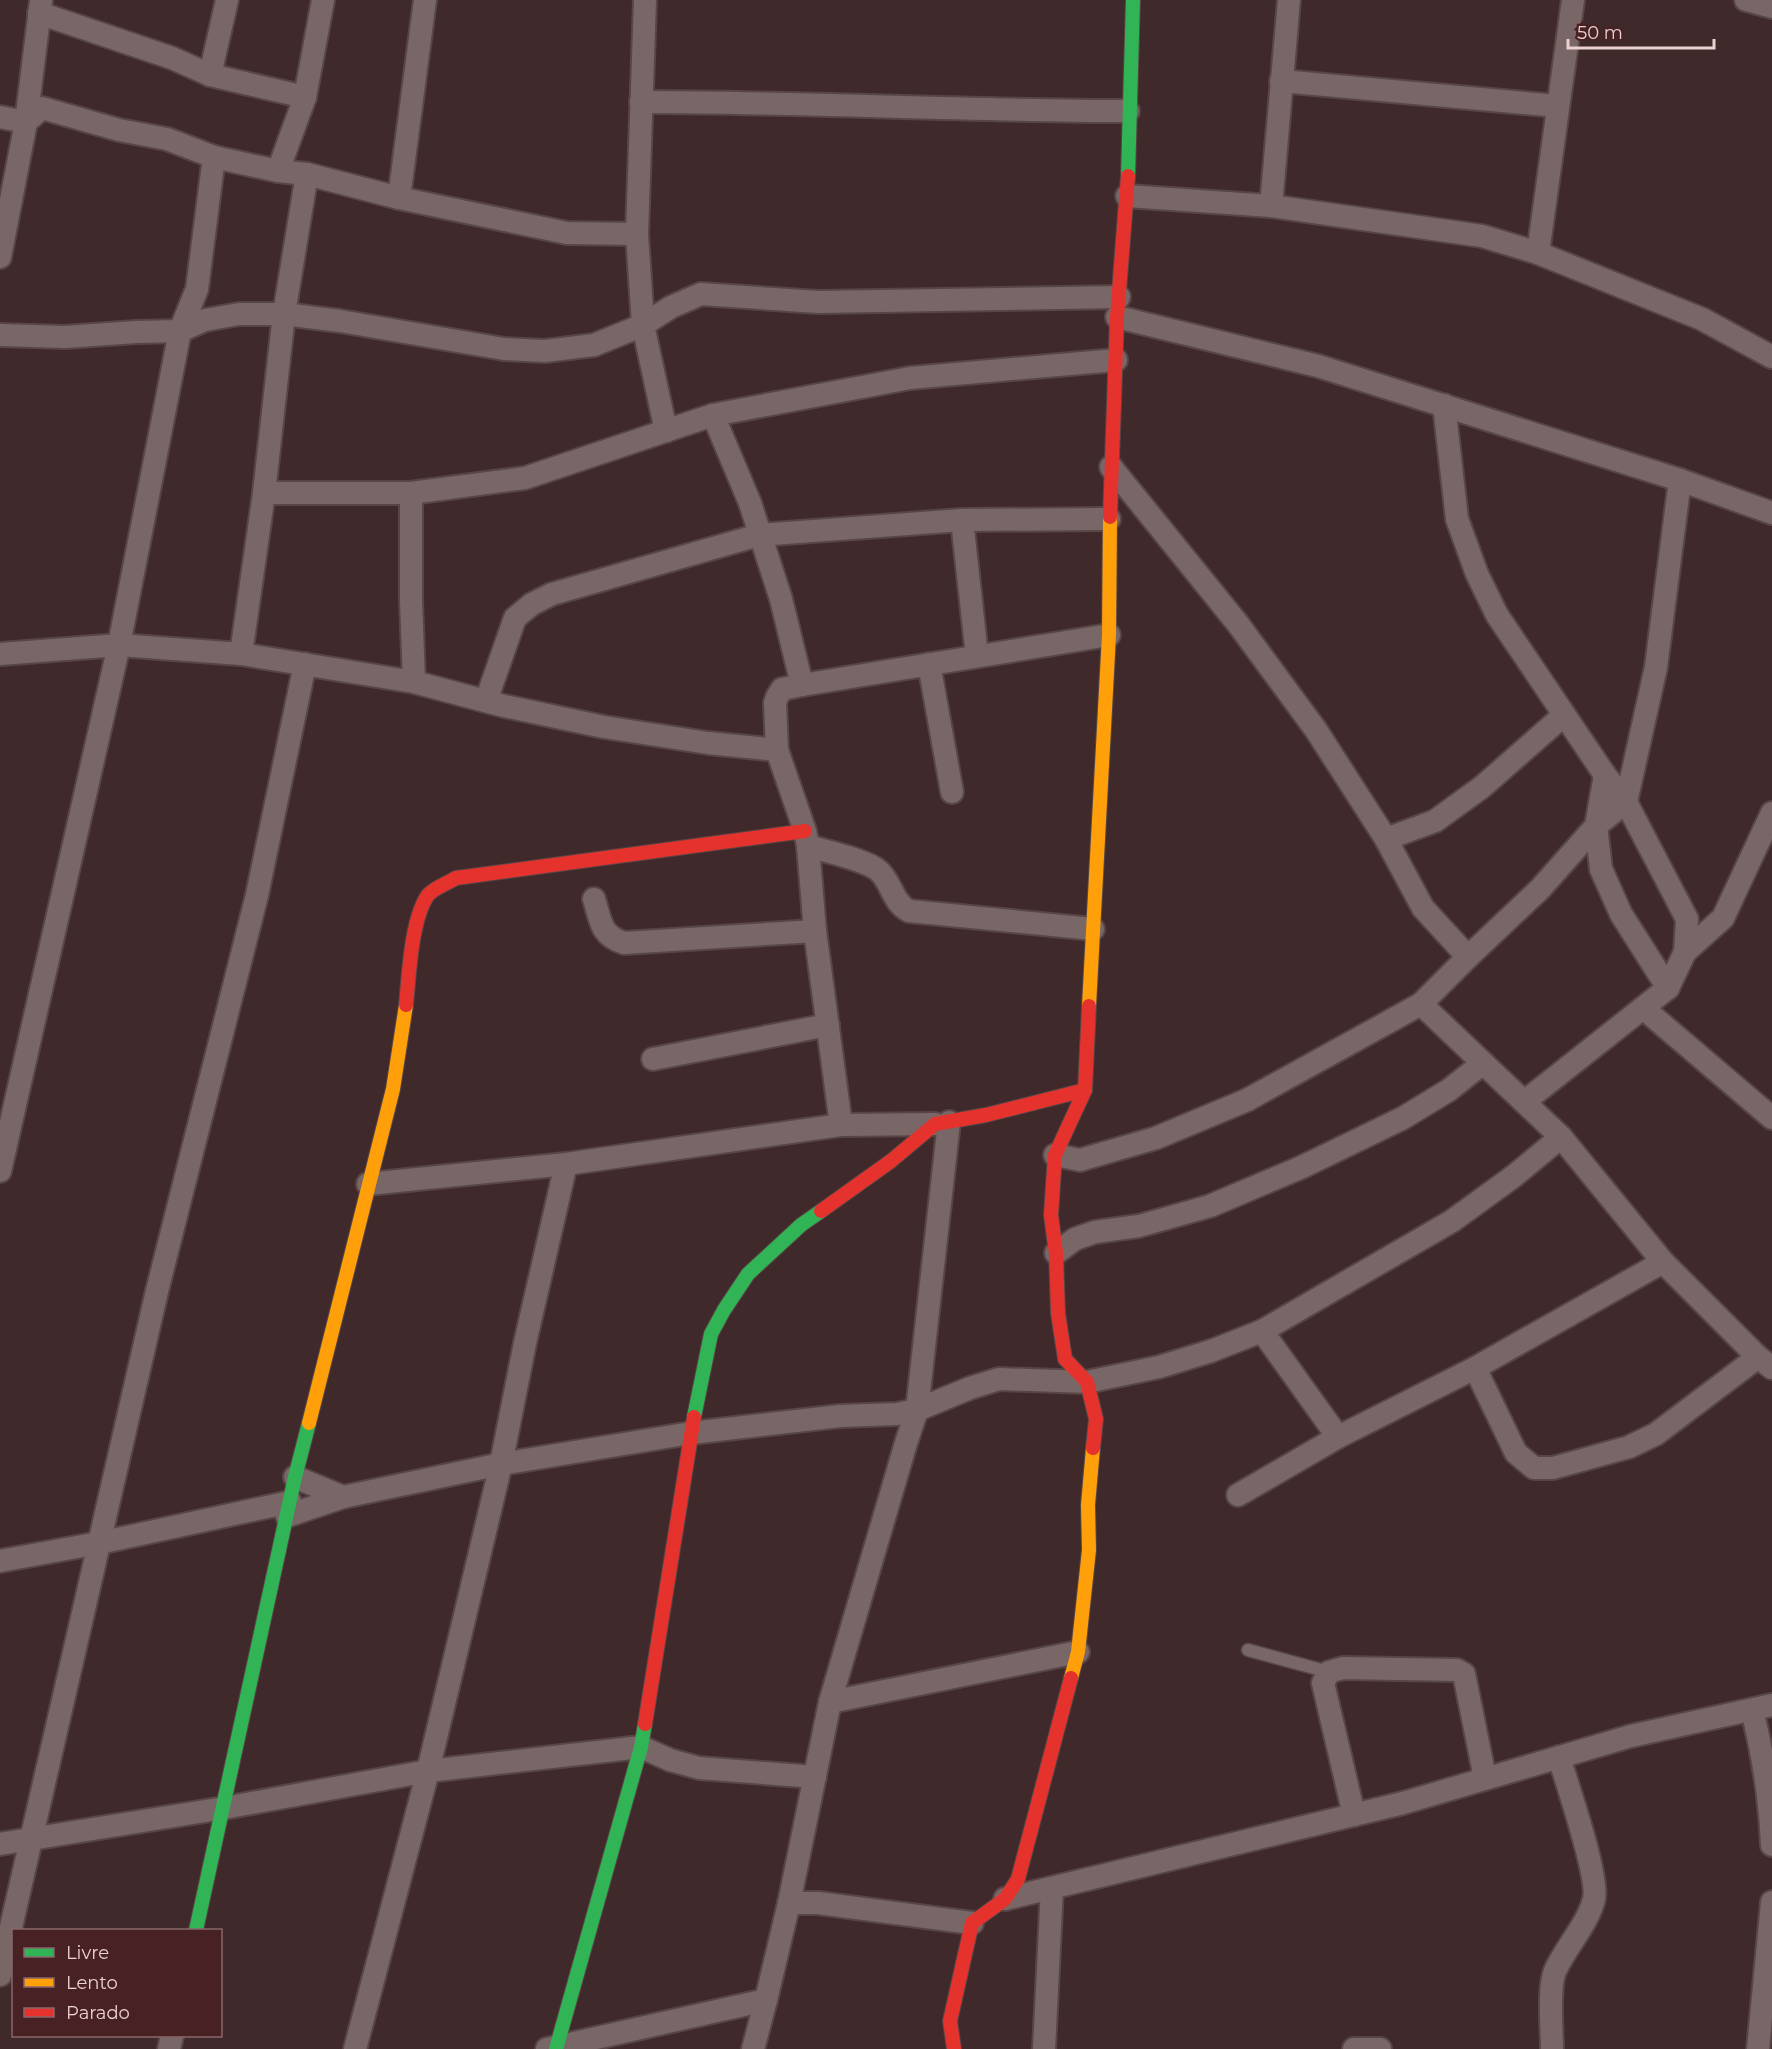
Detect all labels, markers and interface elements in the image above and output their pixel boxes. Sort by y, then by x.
scale bar [1568,12,1714,50]
text: 50 m [1577,22,1623,44]
legend [12,1929,222,2037]
text: Livre [66,1942,109,1964]
text: Lento [66,1972,118,1994]
text: Parado [66,2002,130,2024]

